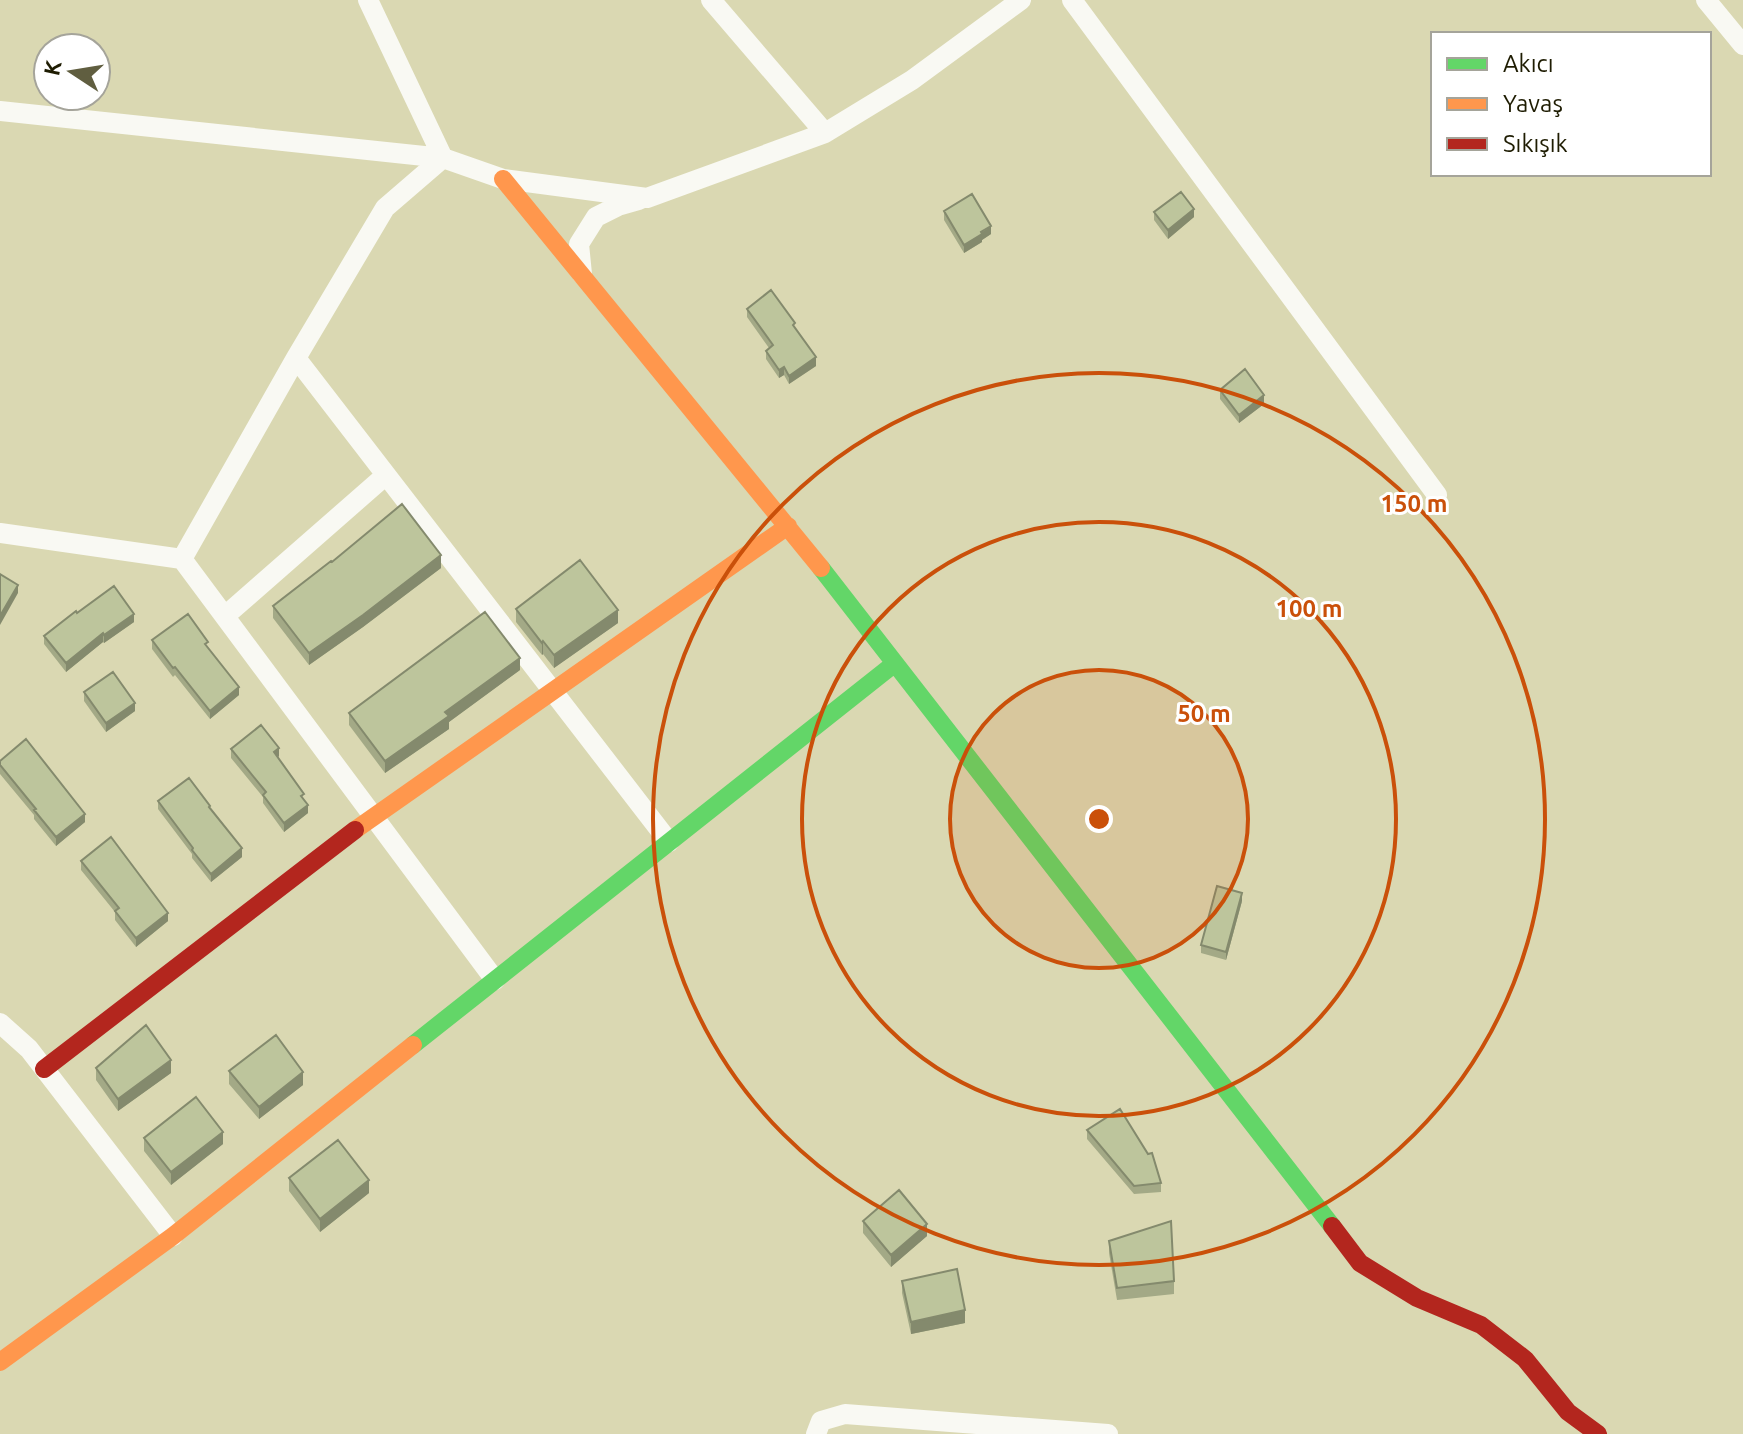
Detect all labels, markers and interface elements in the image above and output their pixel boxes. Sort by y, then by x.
north arrow [32,32,112,112]
legend [1431,32,1711,176]
text: Akıcı [1503,50,1554,77]
text: K [38,58,66,77]
text: Yavaş [1503,90,1563,117]
text: Sıkışık [1503,130,1568,157]
text: 150 m [1381,490,1447,517]
text: 100 m [1276,595,1342,622]
text: 50 m [1177,700,1231,727]
centre of rings [1085,805,1113,833]

